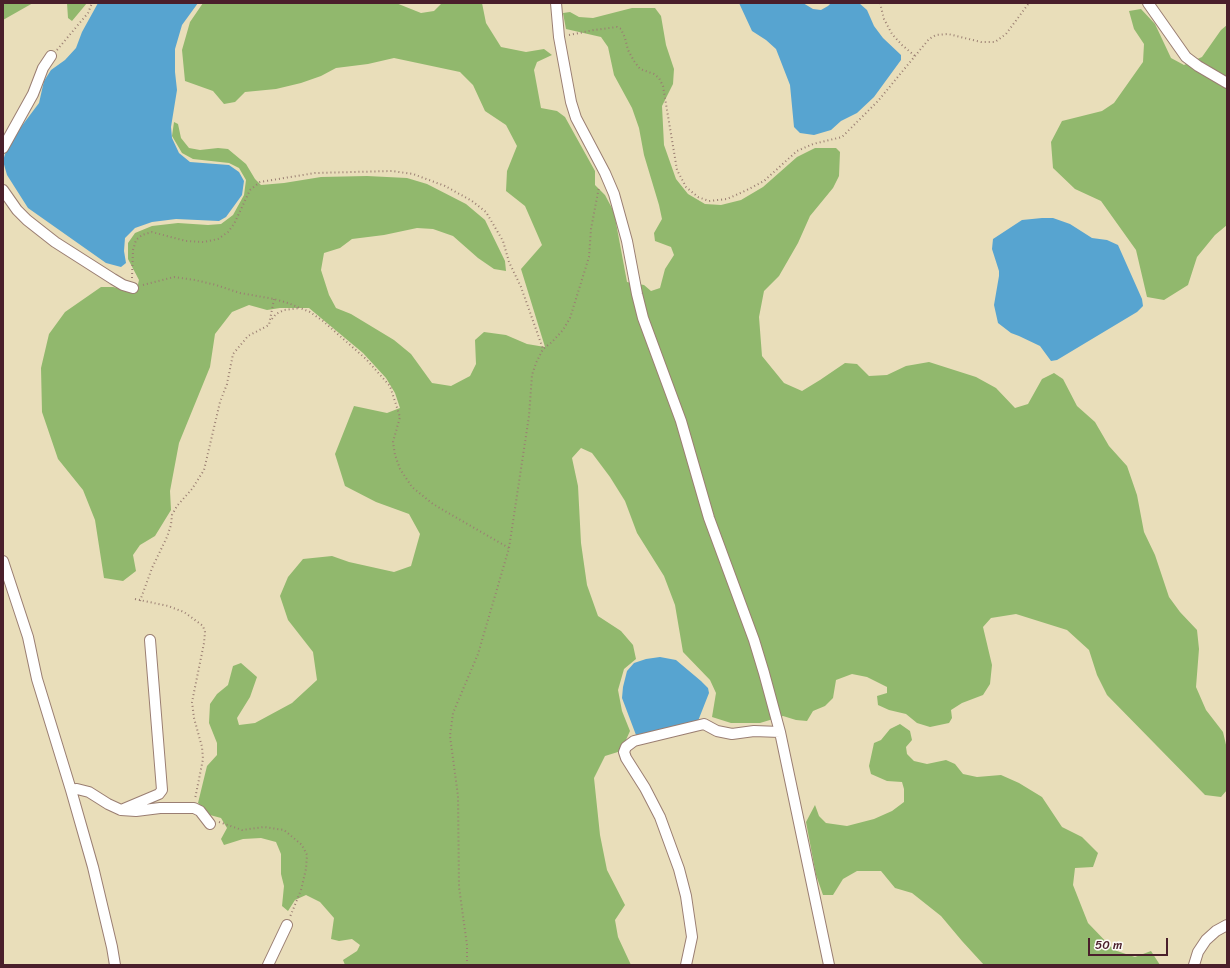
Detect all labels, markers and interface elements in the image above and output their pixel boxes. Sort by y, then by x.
scale bar [1090,930,1170,956]
text: 50 m [1095,934,1122,956]

